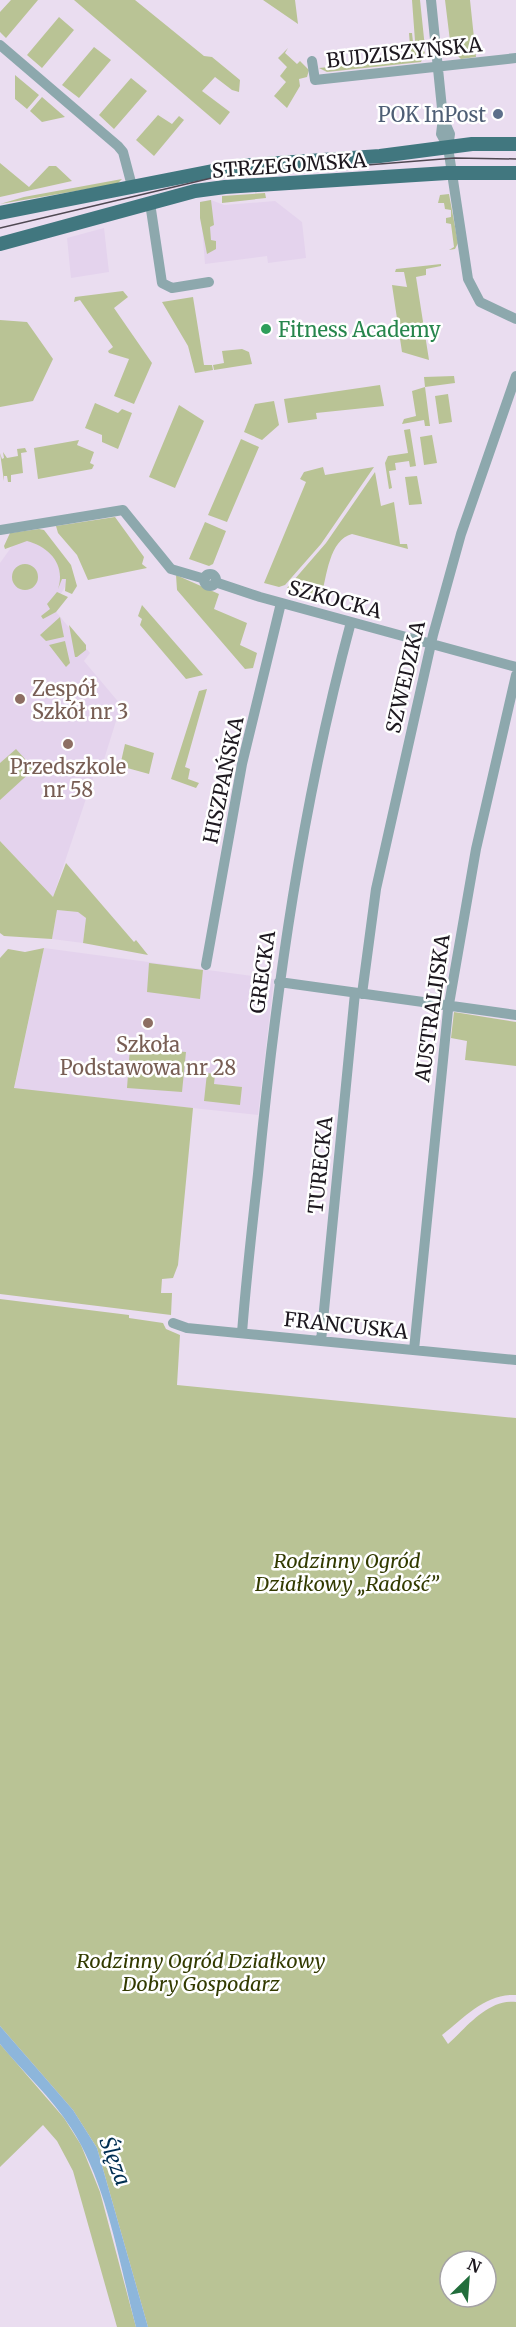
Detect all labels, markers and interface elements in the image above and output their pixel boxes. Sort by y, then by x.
street label: BUDZISZYŃSKA [325,29,484,73]
place label: POK InPost [378,102,486,127]
marker: POK InPost [491,107,505,121]
street label: STRZEGOMSKA [211,147,368,183]
place label: Fitness Academy [278,317,441,342]
marker: Fitness Academy [259,322,273,336]
street label: SZKOCKA [285,575,385,624]
street label: SZWEDZKA [380,618,430,736]
place label: Zespół Szkół nr 3 [32,676,128,724]
marker: Zespół Szkół nr 3 [13,692,27,706]
street label: HISZPAŃSKA [195,713,249,846]
marker: Przedszkole nr 58 [61,737,75,751]
place label: Przedszkole nr 58 [10,754,126,802]
street label: GRECKA [244,928,280,1015]
street label: AUSTRALIJSKA [409,932,455,1085]
marker: Szkoła Podstawowa nr 28 [141,1016,155,1030]
place label: Szkoła Podstawowa nr 28 [60,1032,236,1080]
street label: TURECKA [302,1114,338,1215]
street label: FRANCUSKA [283,1306,410,1344]
park label: Rodzinny Ogród Działkowy „Radość” [254,1548,440,1596]
park label: Rodzinny Ogród Działkowy Dobry Gospodarz [76,1948,326,1996]
water label: Ślęza [93,2132,138,2189]
north arrow [438,2249,498,2309]
text: N [464,2254,485,2277]

